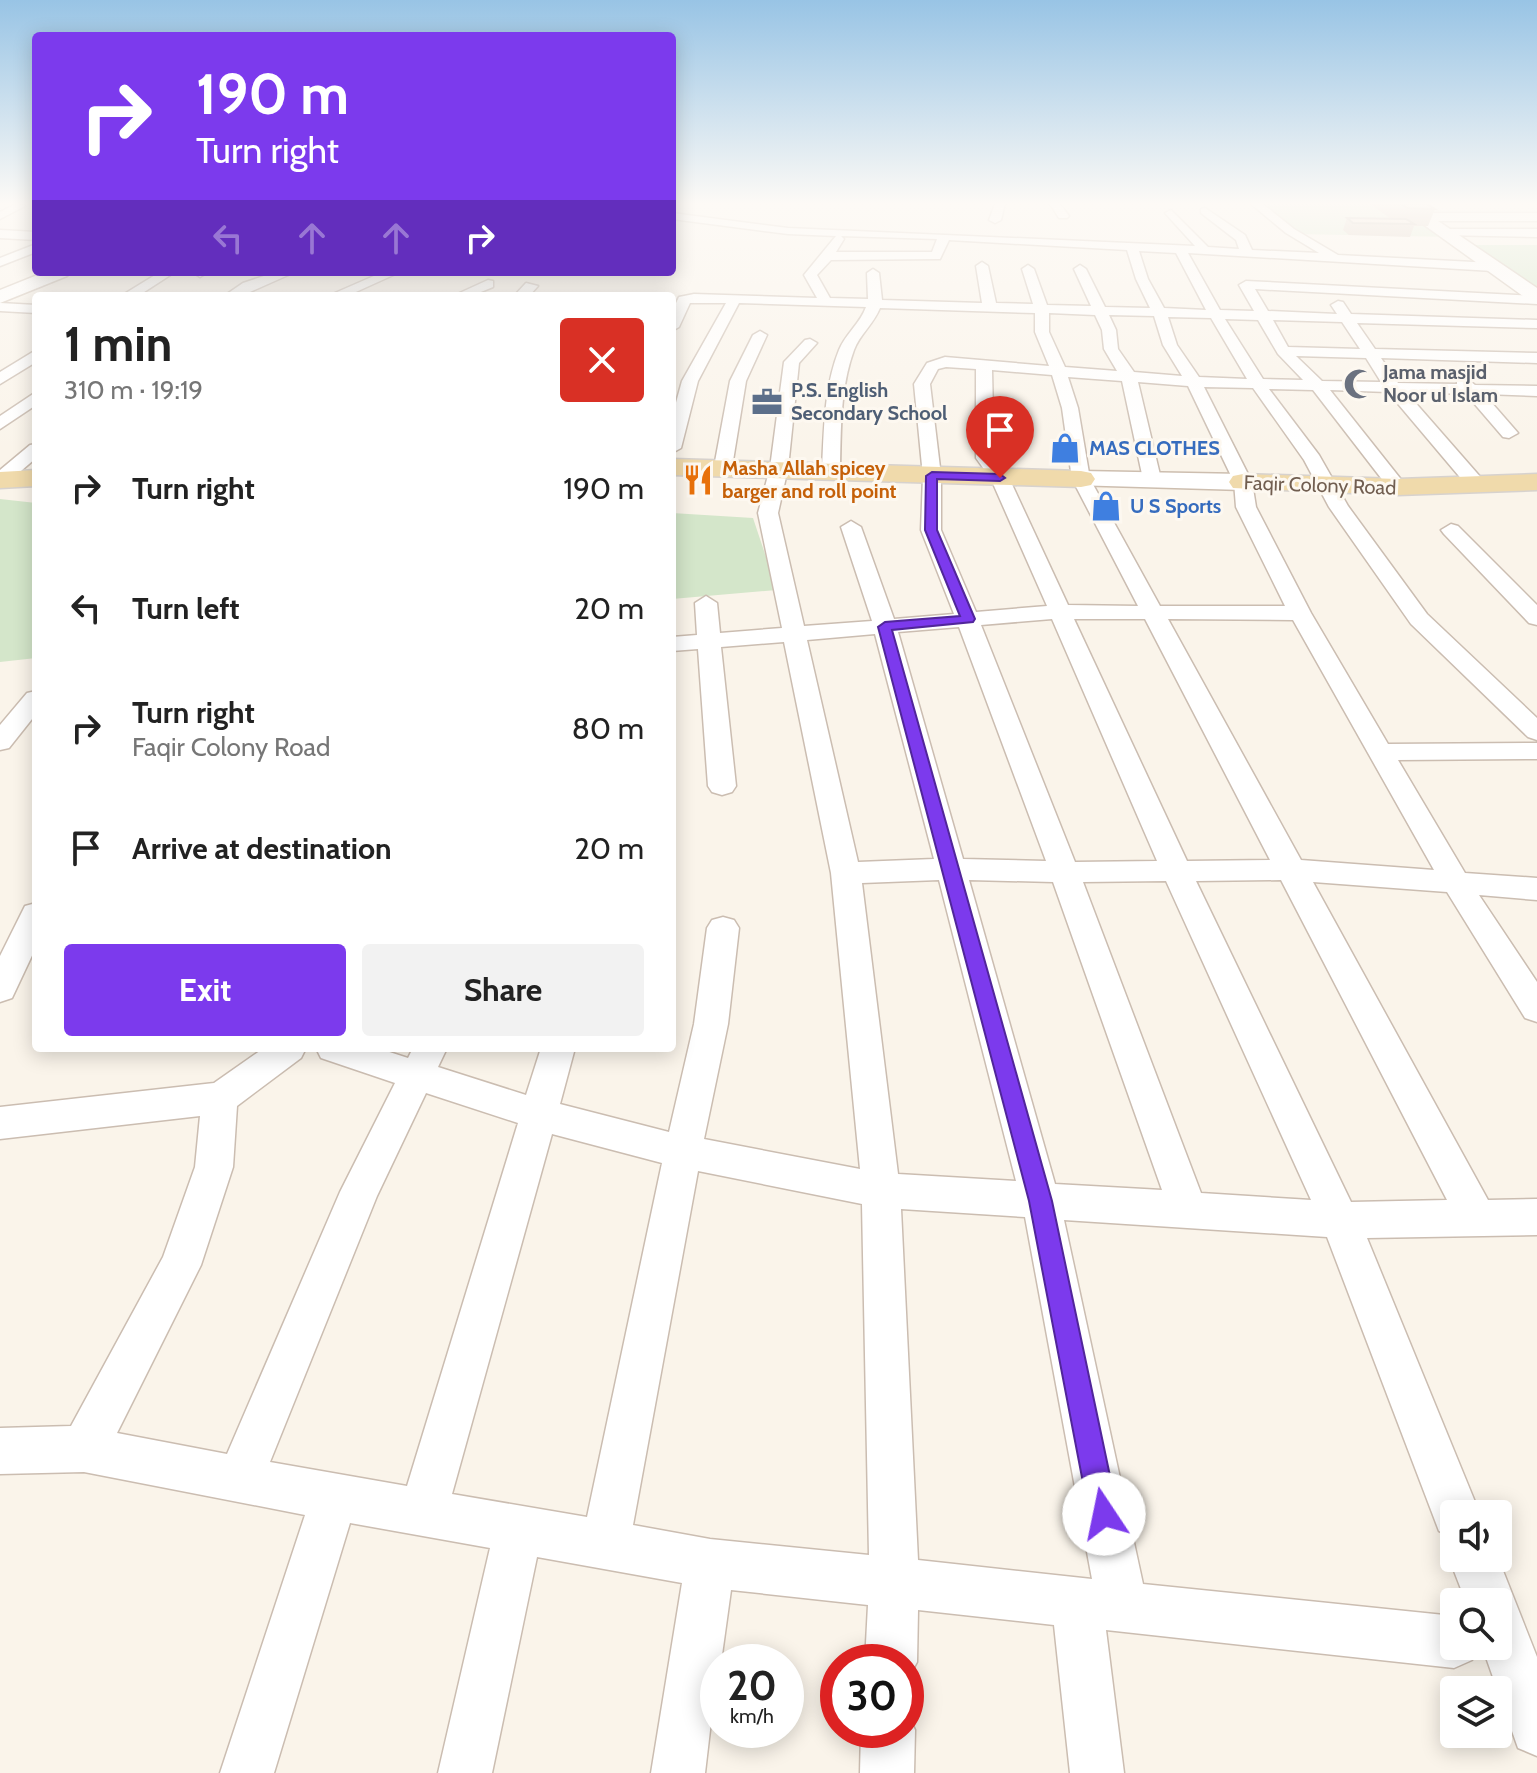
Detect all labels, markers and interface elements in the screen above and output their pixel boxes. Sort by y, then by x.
text: 190 m [196,60,349,128]
icon: right [64,64,168,168]
text: Turn right [196,128,339,172]
icon: left [206,216,250,260]
icon: ahead [290,216,334,260]
icon: ahead [374,216,418,260]
icon: right [458,216,502,260]
text: 1 min [64,315,172,373]
button: close [560,318,644,402]
place label: Jama masjid Noor ul Islam [1382,360,1498,407]
mosque icon: Jama masjid Noor ul Islam [1342,367,1376,401]
text: 310 m · 19:19 [64,374,203,406]
place label: P.S. English Secondary School [791,378,947,425]
office icon: P.S. English Secondary School [750,385,784,419]
pin [966,396,1034,478]
icon: arrive [978,408,1022,452]
shop icon: MAS CLOTHES [1048,431,1082,465]
place label: MAS CLOTHES [1089,436,1220,460]
place label: Masha Allah spicey barger and roll point [722,456,897,503]
restaurant icon: Masha Allah spicey barger and roll point [681,463,715,497]
icon: right [64,466,108,510]
text: Turn right [132,470,255,507]
text: 190 m [563,470,644,507]
street label: Faqir Colony Road [1243,470,1397,500]
shop icon: U S Sports [1089,489,1123,523]
place label: U S Sports [1130,494,1221,518]
icon: left [64,586,108,630]
text: Turn left [132,590,240,627]
text: 20 m [574,590,644,627]
text: Turn right [132,694,255,731]
icon: right [64,706,108,750]
text: 80 m [572,710,644,747]
text: Faqir Colony Road [132,731,330,763]
icon: arrive [64,826,108,870]
text: Arrive at destination [132,830,392,867]
text: 20 m [574,830,644,867]
button: Exit [64,944,346,1036]
button: Share [362,944,644,1036]
position arrow [1062,1472,1146,1556]
map controls [1440,1500,1512,1748]
button: sound [1440,1500,1512,1572]
button: search [1440,1588,1512,1660]
speed limit sign: 30 [820,1644,924,1748]
text: 20 [727,1661,777,1710]
button: layers [1440,1676,1512,1748]
text: km/h [730,1704,774,1728]

